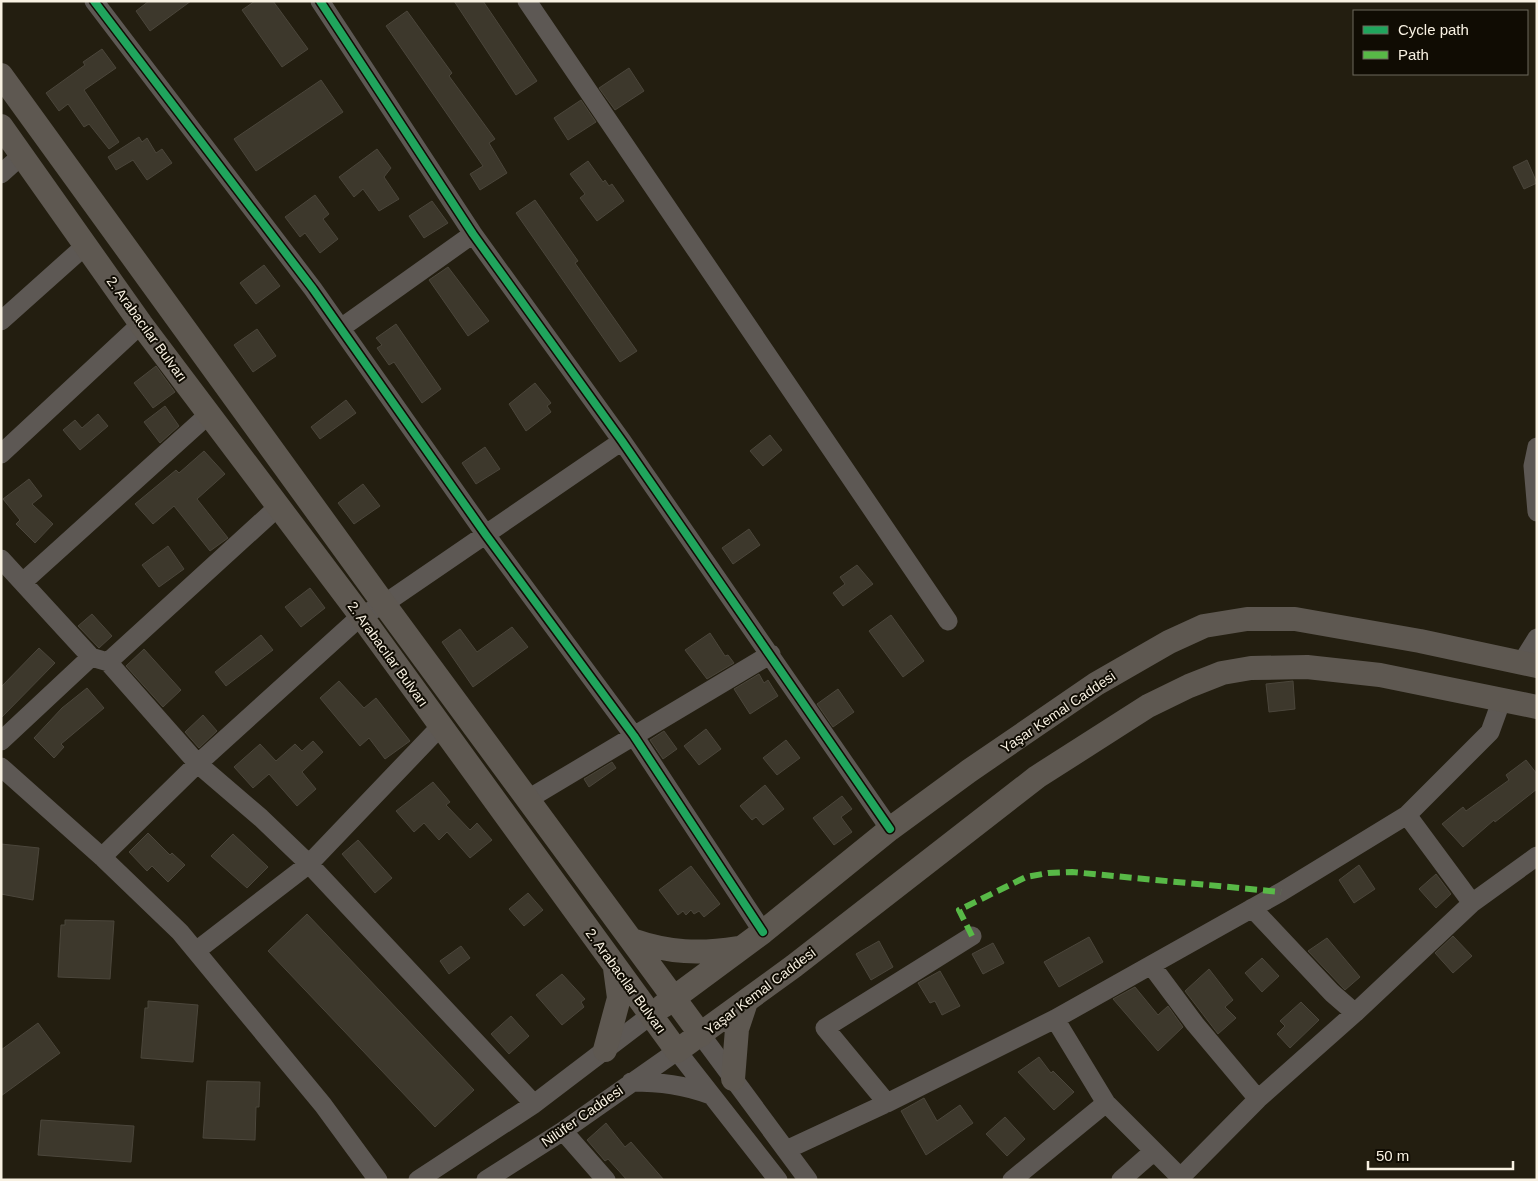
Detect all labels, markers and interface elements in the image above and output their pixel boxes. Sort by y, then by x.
legend [1353,10,1528,75]
text: Cycle path [1398,21,1469,38]
text: Path [1398,46,1429,63]
street label: 2. Arabacılar Bulvarı [103,273,191,385]
street label: 2. Arabacılar Bulvarı [344,598,432,710]
street label: Yaşar Kemal Caddesi [998,668,1118,756]
street label: 2. Arabacılar Bulvarı [582,925,670,1037]
street label: Yaşar Kemal Caddesi [702,944,818,1038]
street label: Nilüfer Caddesi [538,1082,626,1150]
scale bar [1368,1138,1513,1170]
text: 50 m [1376,1147,1409,1164]

